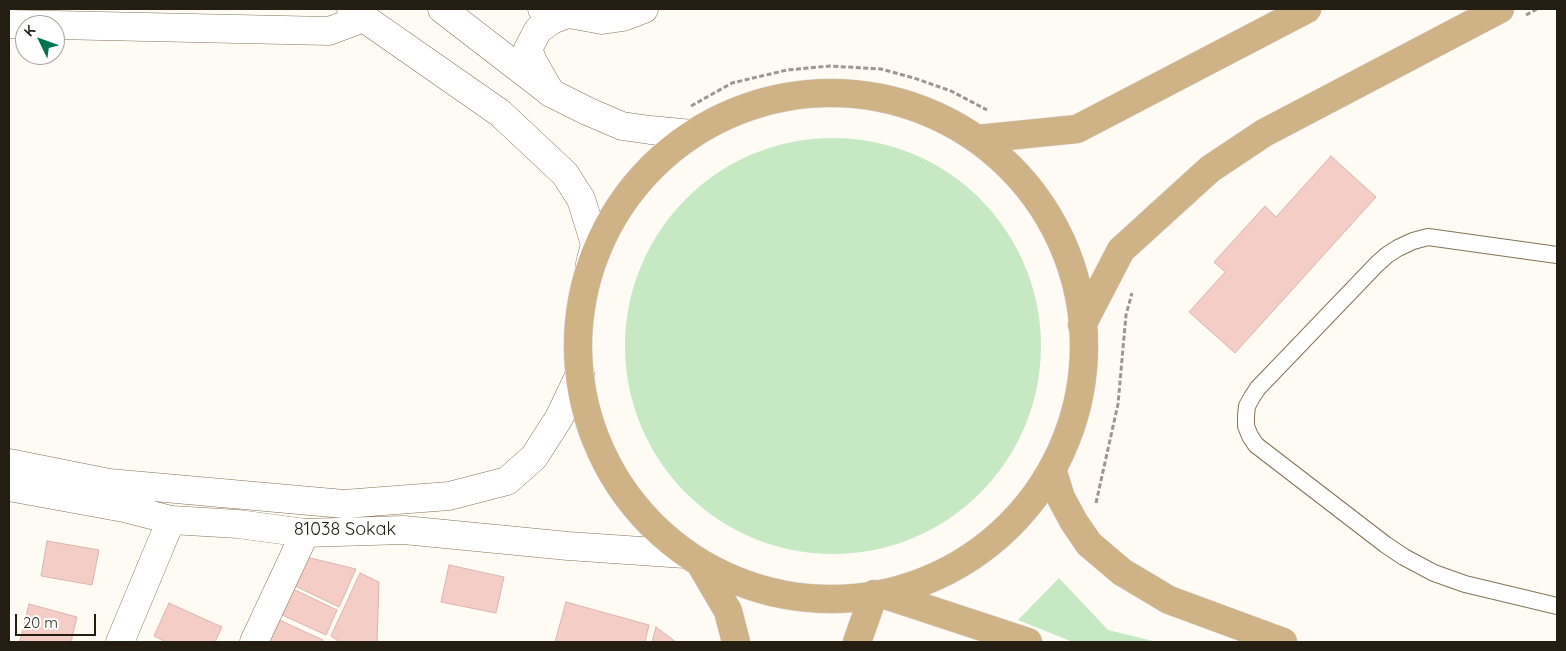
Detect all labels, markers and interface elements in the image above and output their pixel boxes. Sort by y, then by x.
north arrow [15,15,65,65]
text: K [20,21,39,40]
street label: 81038 Sokak [294,519,396,541]
scale bar [18,604,99,636]
text: 20 m [23,613,58,632]

